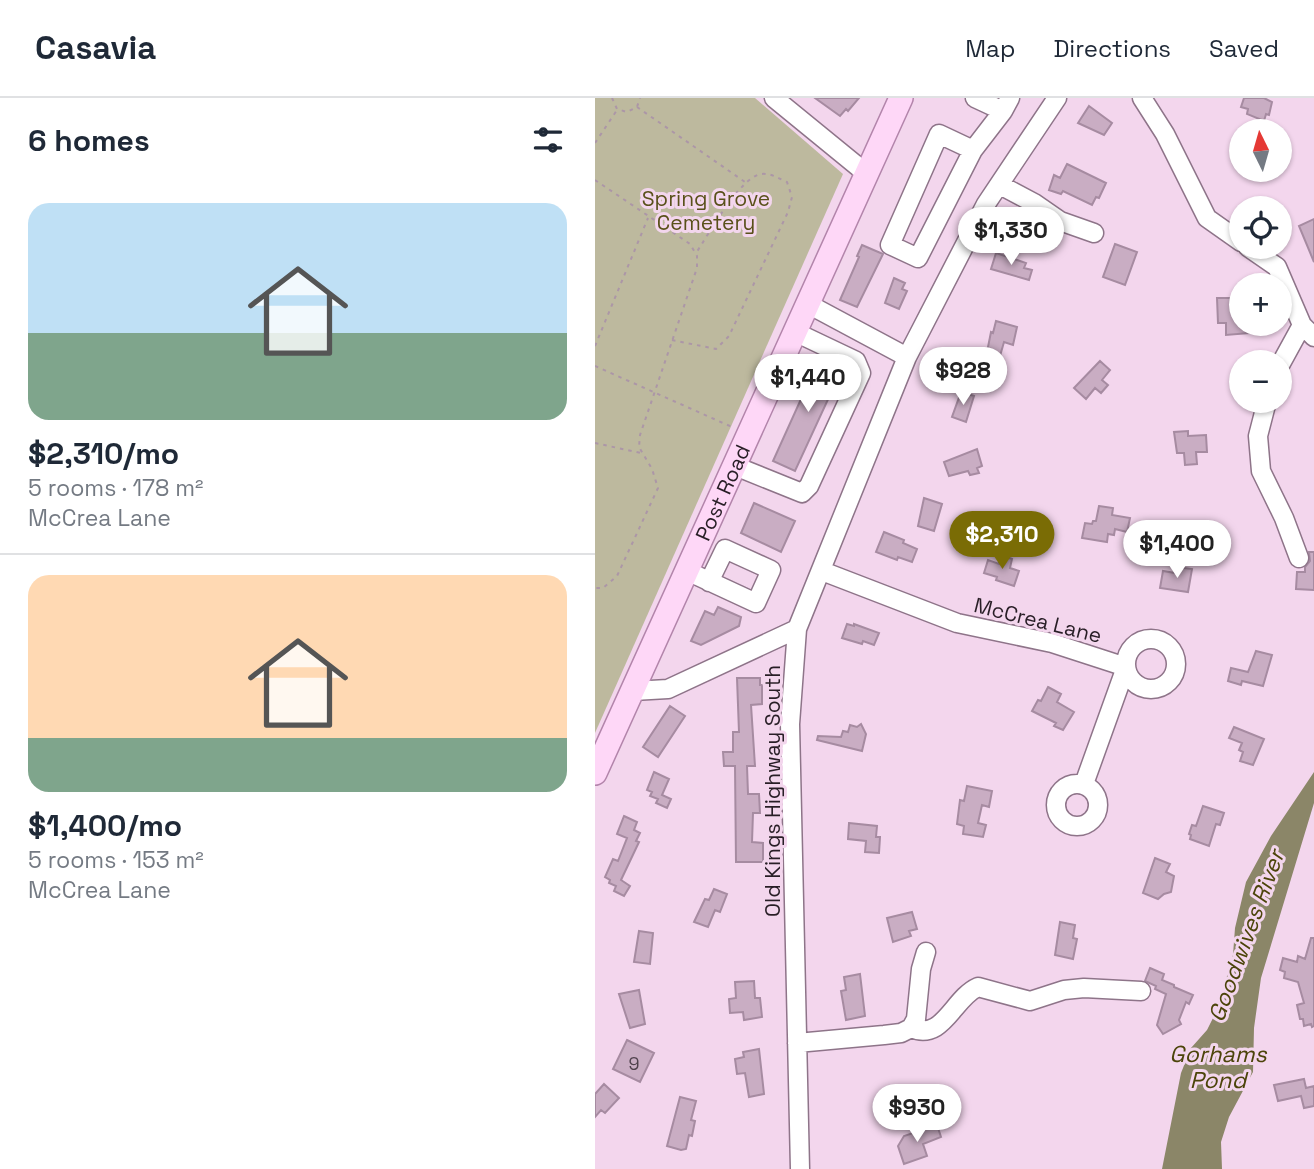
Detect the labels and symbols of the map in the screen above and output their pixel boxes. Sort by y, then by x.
north arrow [1229,119,1291,182]
park label: Spring Grove Cemetery [642,185,770,236]
pin: $1,330 [954,208,1068,267]
pin: $928 [922,348,1004,407]
pin: $1,440 [751,354,865,414]
street label: Post Road [689,440,756,545]
pin: $2,310 [945,512,1059,571]
pin: $1,400 [1120,520,1234,580]
street label: McCrea Lane [971,591,1105,649]
street label: Old Kings Highway South [759,665,786,917]
water label: Goodwives River [1201,844,1292,1026]
water label: Gorhams Pond [1169,1039,1268,1095]
house number: 9 [628,1052,640,1075]
pin: $930 [876,1084,958,1144]

